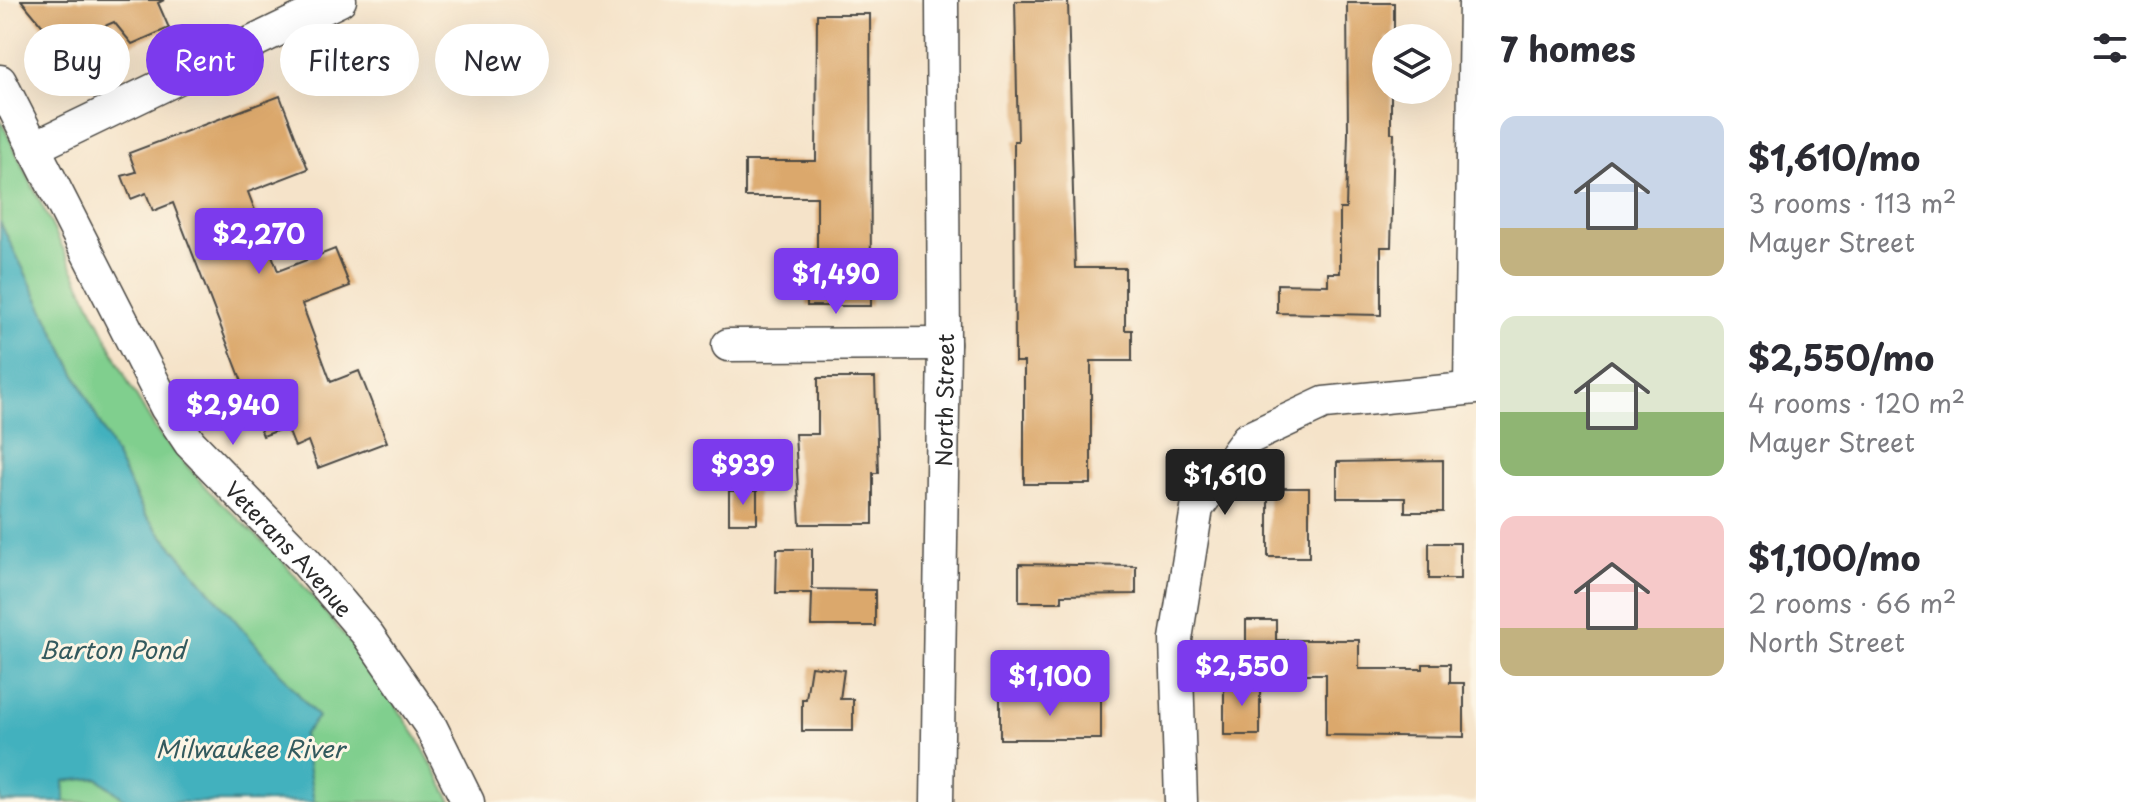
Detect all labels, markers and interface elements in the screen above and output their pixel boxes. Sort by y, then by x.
text: 7 homes [1500,22,1636,74]
chip: Buy [24,24,130,96]
chip: Rent [146,24,264,96]
chip: Filters [280,24,419,96]
chip: New [435,24,549,96]
map controls [1372,24,1452,104]
button: layers [1372,24,1452,104]
icon: filters [2088,26,2132,70]
text: $1,610/mo [1748,131,1920,183]
icon: home [1564,148,1660,244]
text: 3 rooms · 113 m² [1748,183,1956,222]
pin: $2,270 [194,208,324,276]
text: $2,270 [213,214,305,253]
text: Mayer Street [1748,222,1915,261]
pin: $1,490 [771,248,901,316]
text: $1,490 [792,254,880,293]
text: $2,550/mo [1748,331,1934,383]
street label: North Street [926,333,961,467]
icon: home [1564,348,1660,444]
pin: $2,940 [168,379,298,447]
text: 4 rooms · 120 m² [1748,383,1965,422]
text: $2,940 [186,385,280,424]
text: Mayer Street [1748,422,1915,461]
pin: $939 [696,439,790,507]
text: $939 [711,445,775,484]
pin: $1,610 [1160,449,1290,517]
text: $1,610 [1184,455,1266,494]
street label: Veterans Avenue [218,473,362,623]
text: $1,100/mo [1748,531,1920,583]
icon: home [1564,548,1660,644]
text: 2 rooms · 66 m² [1748,583,1957,622]
text: North Street [1748,622,1905,661]
water label: Barton Pond [39,631,189,667]
pin: $2,550 [1177,640,1307,708]
text: $2,550 [1195,646,1289,685]
pin: $1,100 [985,650,1115,718]
text: $1,100 [1008,656,1092,695]
water label: Milwaukee River [156,730,347,766]

